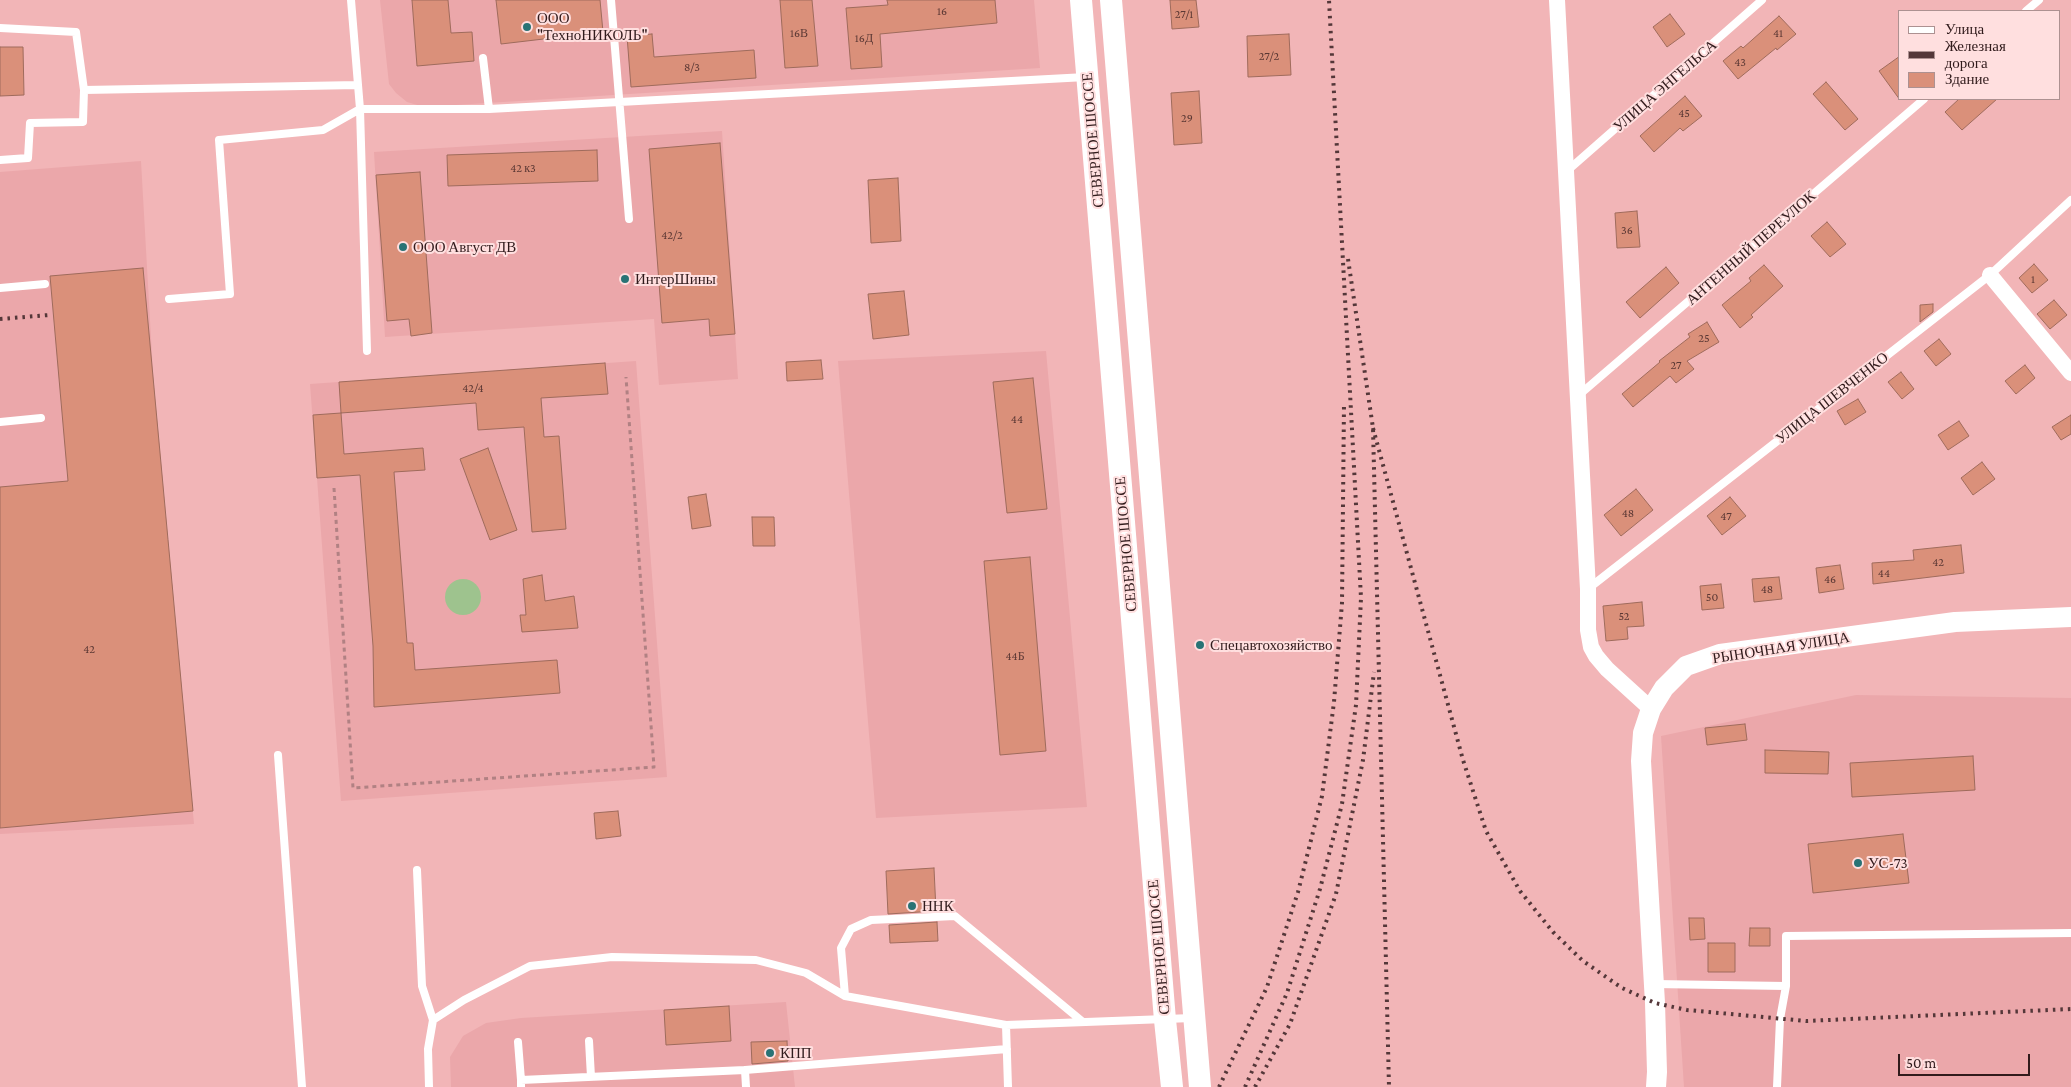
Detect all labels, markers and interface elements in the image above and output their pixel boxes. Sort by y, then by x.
house number: 16 [937,4,947,18]
house number: 27/1 [1175,7,1193,21]
place label: ООО "ТехноНИКОЛЬ" [537,9,648,44]
legend [1898,10,2061,100]
marker: ООО "ТехноНИКОЛЬ" [521,21,533,33]
text: Улица [1945,21,1984,37]
house number: 16В [790,26,808,40]
house number: 41 [1773,26,1783,40]
house number: 16Д [855,31,873,45]
street label: УЛИЦА ЭНГЕЛЬСА [1610,36,1720,136]
text: Железная дорога [1945,38,2006,71]
house number: 27/2 [1259,49,1279,63]
house number: 43 [1734,55,1746,69]
house number: 8/3 [684,60,700,74]
text: Здание [1945,71,1989,87]
street label: СЕВЕРНОЕ ШОССЕ [1078,72,1108,208]
house number: 45 [1678,106,1690,120]
house number: 29 [1181,111,1193,125]
house number: 42 к3 [510,161,536,175]
street label: АНТЕННЫЙ ПЕРЕУЛОК [1683,187,1819,309]
house number: 36 [1621,223,1633,237]
house number: 42/2 [661,228,683,242]
place label: ООО Август ДВ [413,238,516,256]
marker: ООО Август ДВ [397,241,409,253]
place label: ИнтерШины [635,270,716,288]
house number: 1 [2031,272,2035,286]
marker: ИнтерШины [619,273,631,285]
house number: 25 [1698,331,1710,345]
street label: УЛИЦА ШЕВЧЕНКО [1772,348,1892,448]
house number: 27 [1670,358,1682,372]
house number: 42/4 [462,381,484,395]
house number: 44 [1011,412,1023,426]
street label: СЕВЕРНОЕ ШОССЕ [1111,476,1141,612]
house number: 48 [1622,506,1634,520]
house number: 47 [1720,509,1732,523]
house number: 42 [1932,555,1944,569]
house number: 44 [1878,566,1890,580]
house number: 46 [1824,572,1836,586]
house number: 48 [1761,582,1773,596]
house number: 50 [1706,590,1718,604]
house number: 52 [1618,609,1630,623]
street label: РЫНОЧНАЯ УЛИЦА [1711,628,1851,668]
place label: Спецавтохозяйство [1210,636,1333,654]
marker: Спецавтохозяйство [1194,639,1206,651]
house number: 42 [83,642,95,656]
house number: 44Б [1005,649,1025,663]
place label: УС-73 [1868,854,1908,872]
marker: УС-73 [1852,857,1864,869]
street label: СЕВЕРНОЕ ШОССЕ [1144,879,1174,1015]
place label: ННК [922,897,954,915]
marker: ННК [906,900,918,912]
place label: КПП [780,1044,812,1062]
scale bar [1901,1044,2034,1076]
marker: КПП [764,1047,776,1059]
text: 50 m [1906,1055,1936,1071]

